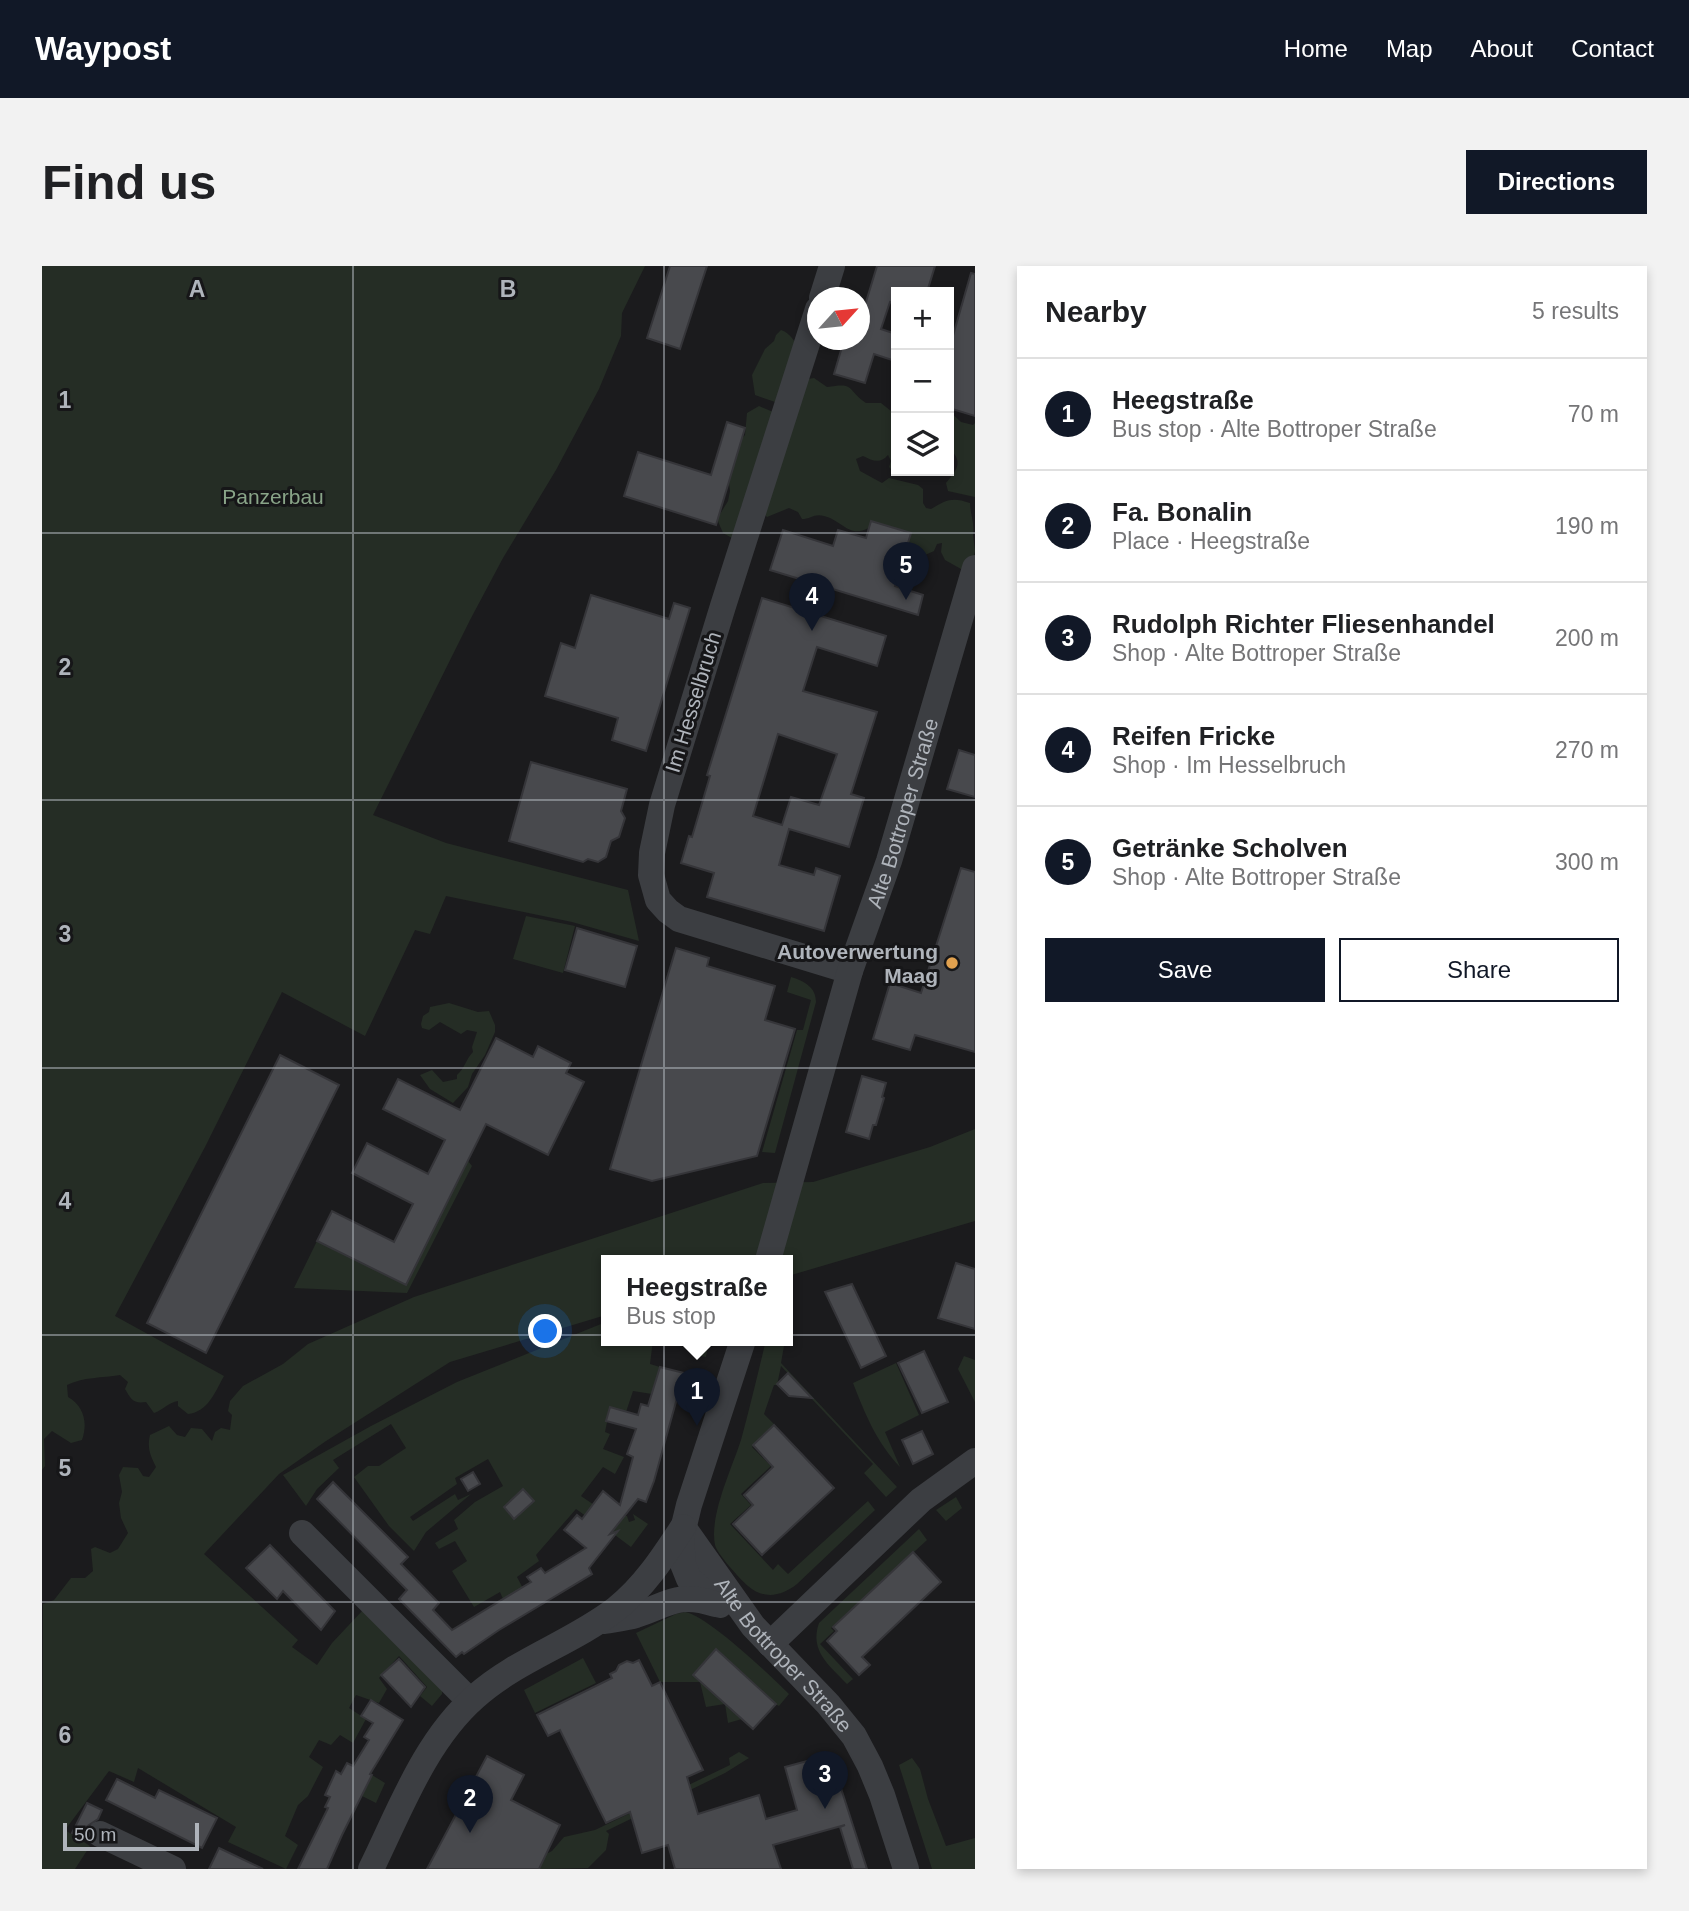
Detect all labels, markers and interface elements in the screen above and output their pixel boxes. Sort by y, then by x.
text: Waypost [35,30,171,67]
text: Home [1284,35,1348,62]
text: Map [1386,35,1433,62]
text: About [1471,35,1533,62]
text: Contact [1571,35,1654,62]
button: Directions [1466,150,1647,214]
text: Find us [42,155,216,209]
text: A [189,276,205,302]
text: B [500,276,516,302]
north arrow [807,287,870,350]
map controls [891,287,954,476]
button: + [891,287,954,350]
text: Nearby [1045,295,1147,328]
text: 5 results [1532,298,1619,324]
button: − [891,350,954,413]
text: Heegstraße [1112,385,1254,415]
text: 1 [59,387,72,413]
text: 1 [1062,401,1074,427]
text: 70 m [1568,401,1619,427]
button: layers [891,413,954,476]
text: Bus stop · Alte Bottroper Straße [1112,416,1437,442]
park label: Panzerbau [222,485,324,508]
text: Fa. Bonalin [1112,497,1252,527]
text: 2 [1062,513,1074,539]
text: 190 m [1555,513,1619,539]
text: Place · Heegstraße [1112,528,1310,554]
pin: 5 [883,542,929,600]
pin: 4 [789,573,835,631]
text: Rudolph Richter Fliesenhandel [1112,609,1495,639]
text: 3 [1062,625,1074,651]
text: 200 m [1555,625,1619,651]
street label: Im Hesselbruch [661,629,725,775]
text: Shop · Alte Bottroper Straße [1112,640,1401,666]
text: 2 [59,654,71,680]
street label: Alte Bottroper Straße [862,715,942,911]
text: Reifen Fricke [1112,721,1275,751]
text: 4 [1062,737,1074,763]
text: 270 m [1555,737,1619,763]
text: Shop · Im Hesselbruch [1112,752,1346,778]
text: Getränke Scholven [1112,833,1348,863]
text: 5 [1062,849,1074,875]
text: 300 m [1555,849,1619,875]
text: Shop · Alte Bottroper Straße [1112,864,1401,890]
text: 3 [59,921,71,947]
button: Save [1045,938,1325,1002]
button: Share [1339,938,1619,1002]
place label: Autoverwertung Maag [777,940,938,987]
marker: Autoverwertung Maag [944,955,960,971]
text: 4 [59,1188,72,1214]
popup [601,1255,793,1346]
text: Heegstraße [626,1272,768,1302]
text: Bus stop [626,1303,716,1329]
your location [528,1314,562,1348]
pin: 1 [674,1368,720,1426]
text: 5 [59,1455,72,1481]
street label: Alte Bottroper Straße [711,1573,857,1736]
text: 6 [59,1722,71,1748]
pin: 3 [802,1751,848,1809]
pin: 2 [447,1775,493,1833]
scale bar [63,1820,200,1852]
text: 50 m [74,1824,116,1845]

